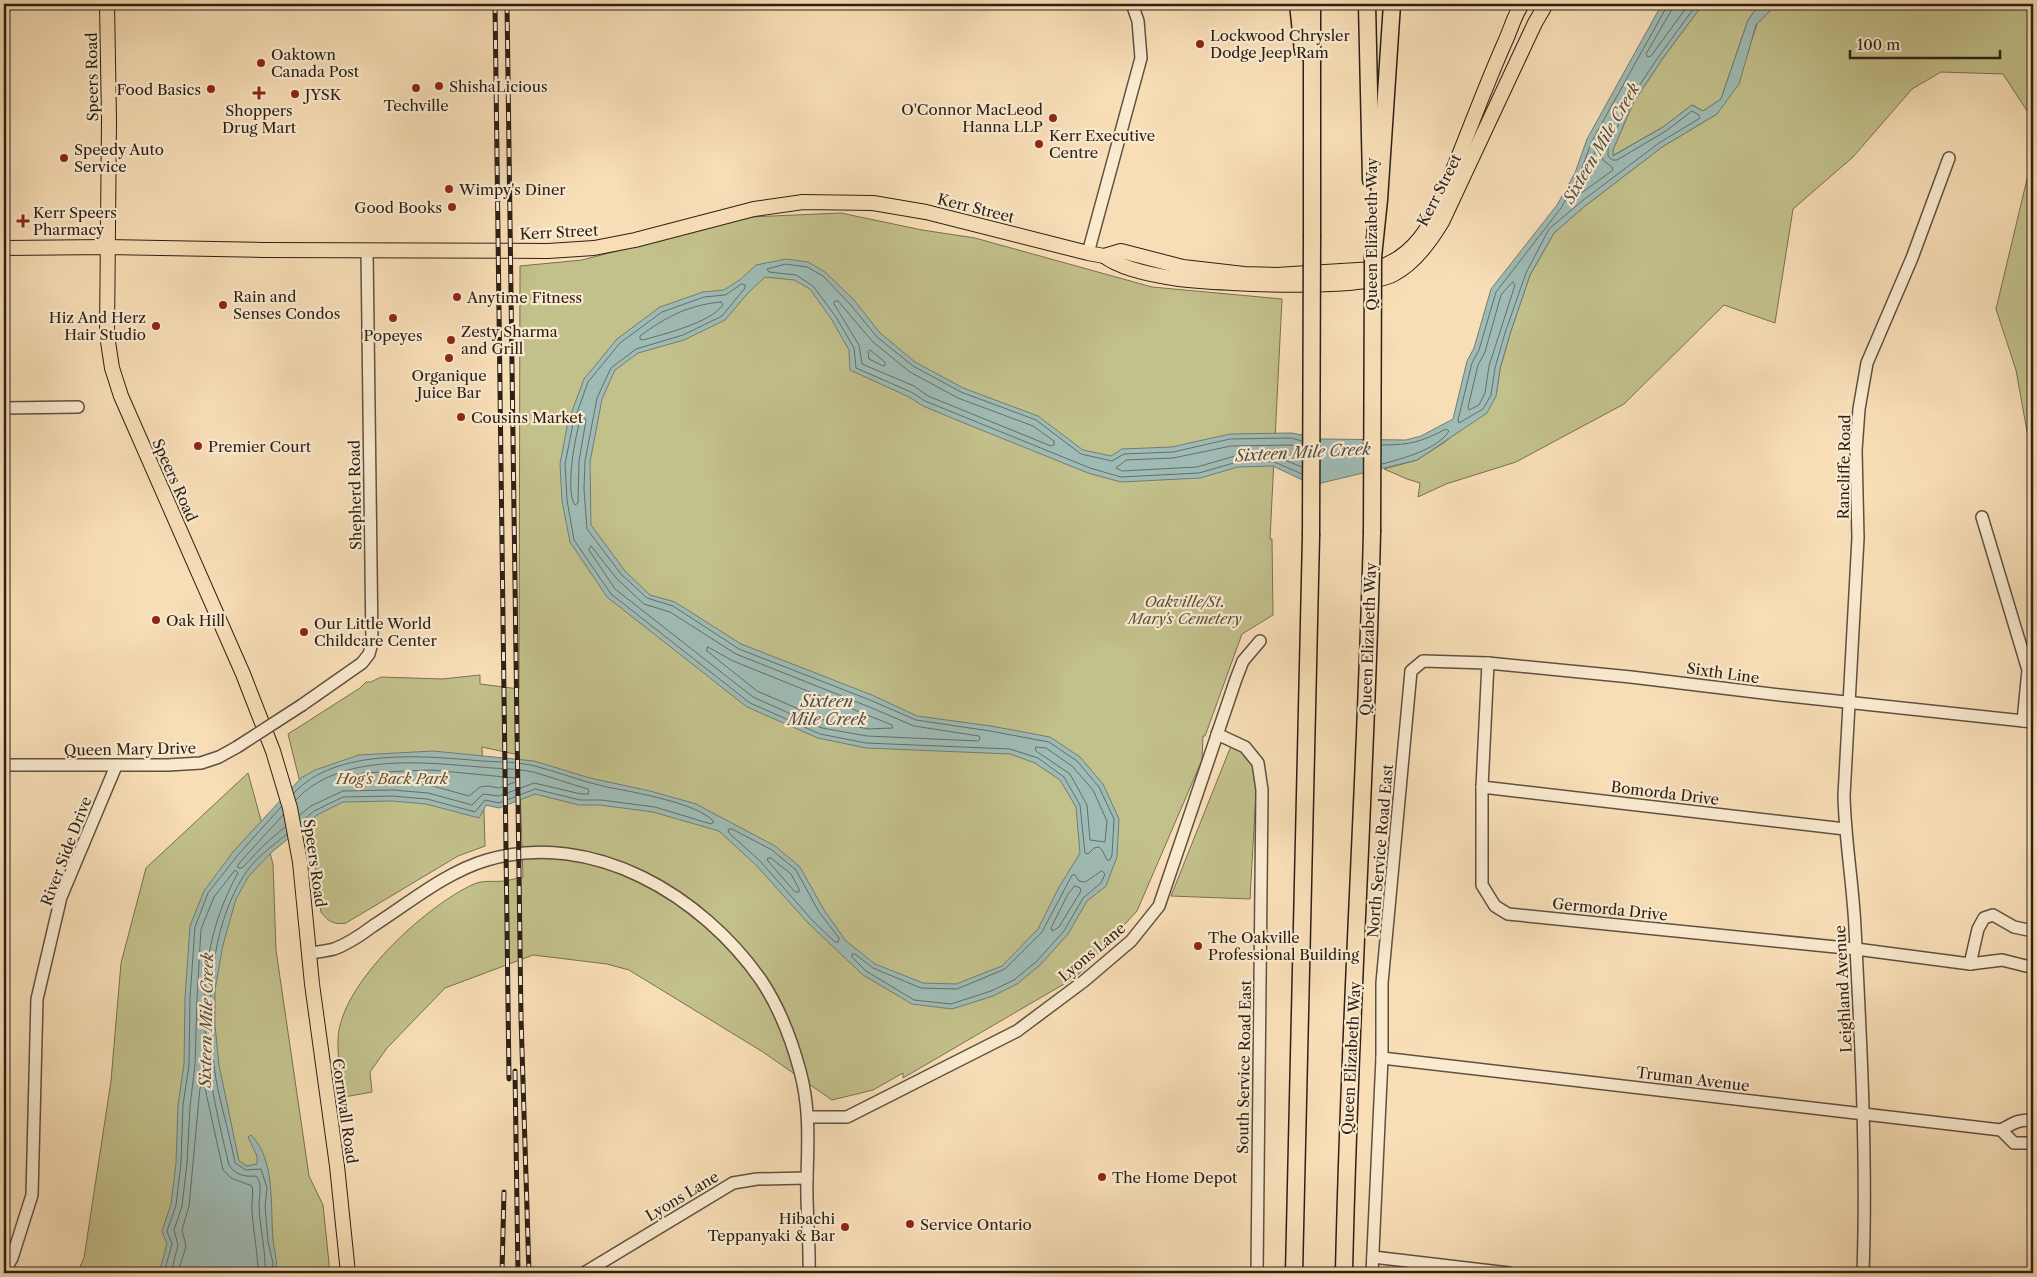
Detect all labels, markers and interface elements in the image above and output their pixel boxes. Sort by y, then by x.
place label: Lockwood Chrysler Dodge Jeep Ram [1210,26,1350,62]
scale bar [1850,28,2000,60]
street label: Speers Road [82,32,102,122]
text: 100 m [1857,35,1900,54]
marker: Lockwood Chrysler Dodge Jeep Ram [1194,38,1206,50]
place label: Oaktown Canada Post [271,45,360,81]
marker: Oaktown Canada Post [255,57,267,69]
place label: ShishaLicious [449,77,548,96]
water label: Sixteen Mile Creek [1558,79,1644,208]
place label: Food Basics [116,80,201,99]
marker: ShishaLicious [433,80,445,92]
marker: Techville [410,82,422,94]
marker: Food Basics [205,83,217,95]
place label: JYSK [303,85,343,104]
marker: Shoppers Drug Mart [253,87,265,99]
marker: JYSK [289,88,301,100]
place label: Techville [383,96,449,115]
place label: O'Connor MacLeod Hanna LLP [901,100,1043,136]
place label: Shoppers Drug Mart [222,101,297,137]
marker: O'Connor MacLeod Hanna LLP [1047,112,1059,124]
place label: Kerr Executive Centre [1049,126,1155,162]
marker: Kerr Executive Centre [1033,138,1045,150]
place label: Speedy Auto Service [74,140,164,176]
street label: Kerr Street [1413,150,1466,229]
marker: Speedy Auto Service [58,152,70,164]
street label: Queen Elizabeth Way [1362,157,1381,311]
place label: Wimpy's Diner [458,180,566,199]
marker: Wimpy's Diner [443,183,455,195]
street label: Kerr Street [936,189,1017,227]
place label: Good Books [354,198,442,217]
marker: Good Books [446,201,458,213]
place label: Kerr Speers Pharmacy [33,203,117,239]
marker: Kerr Speers Pharmacy [17,215,29,227]
street label: Kerr Street [519,220,599,244]
place label: Rain and Senses Condos [233,287,340,323]
place label: Anytime Fitness [466,288,582,307]
marker: Anytime Fitness [451,291,463,303]
marker: Rain and Senses Condos [217,299,229,311]
place label: Hiz And Herz Hair Studio [49,308,146,344]
marker: Popeyes [387,312,399,324]
marker: Hiz And Herz Hair Studio [150,320,162,332]
place label: Zesty Sharma and Grill [461,322,558,358]
place label: Popeyes [364,326,422,345]
marker: Zesty Sharma and Grill [445,334,457,346]
marker: Organique Juice Bar [443,352,455,364]
place label: Organique Juice Bar [411,366,487,402]
place label: Cousins Market [471,408,584,427]
marker: Cousins Market [455,411,467,423]
street label: Rancliffe Road [1834,414,1854,520]
street label: Speers Road [148,436,202,524]
place label: Premier Court [208,437,312,456]
water label: Sixteen Mile Creek [1234,438,1372,466]
marker: Premier Court [192,440,204,452]
street label: Shepherd Road [345,440,365,550]
street label: Queen Elizabeth Way [1356,561,1380,716]
park label: Oakville/St. Mary's Cemetery [1126,592,1242,628]
place label: Oak Hill [166,611,226,630]
marker: Oak Hill [150,614,162,626]
place label: Our Little World Childcare Center [314,614,437,650]
marker: Our Little World Childcare Center [298,626,310,638]
street label: Sixth Line [1685,659,1761,687]
water label: Sixteen Mile Creek [786,691,867,729]
street label: Queen Mary Drive [64,738,196,760]
street label: North Service Road East [1363,763,1397,938]
park label: Hog's Back Park [335,769,448,788]
street label: Bomorda Drive [1610,777,1720,809]
street label: River Side Drive [36,794,96,908]
street label: Speers Road [299,818,331,908]
street label: Germorda Drive [1551,893,1669,925]
street label: Lyons Lane [1055,918,1129,986]
street label: Leighland Avenue [1830,925,1856,1053]
place label: The Oakville Professional Building [1208,928,1359,964]
marker: The Oakville Professional Building [1192,940,1204,952]
water label: Sixteen Mile Creek [195,951,217,1089]
street label: South Service Road East [1233,979,1255,1154]
street label: Queen Elizabeth Way [1337,980,1365,1135]
street label: Cornwall Road [328,1057,362,1165]
street label: Truman Avenue [1635,1063,1751,1095]
street label: Lyons Lane [642,1167,722,1225]
place label: The Home Depot [1112,1168,1238,1187]
marker: The Home Depot [1096,1171,1108,1183]
place label: Hibachi Teppanyaki & Bar [708,1209,836,1245]
place label: Service Ontario [920,1215,1032,1234]
marker: Service Ontario [904,1218,916,1230]
marker: Hibachi Teppanyaki & Bar [839,1221,851,1233]

